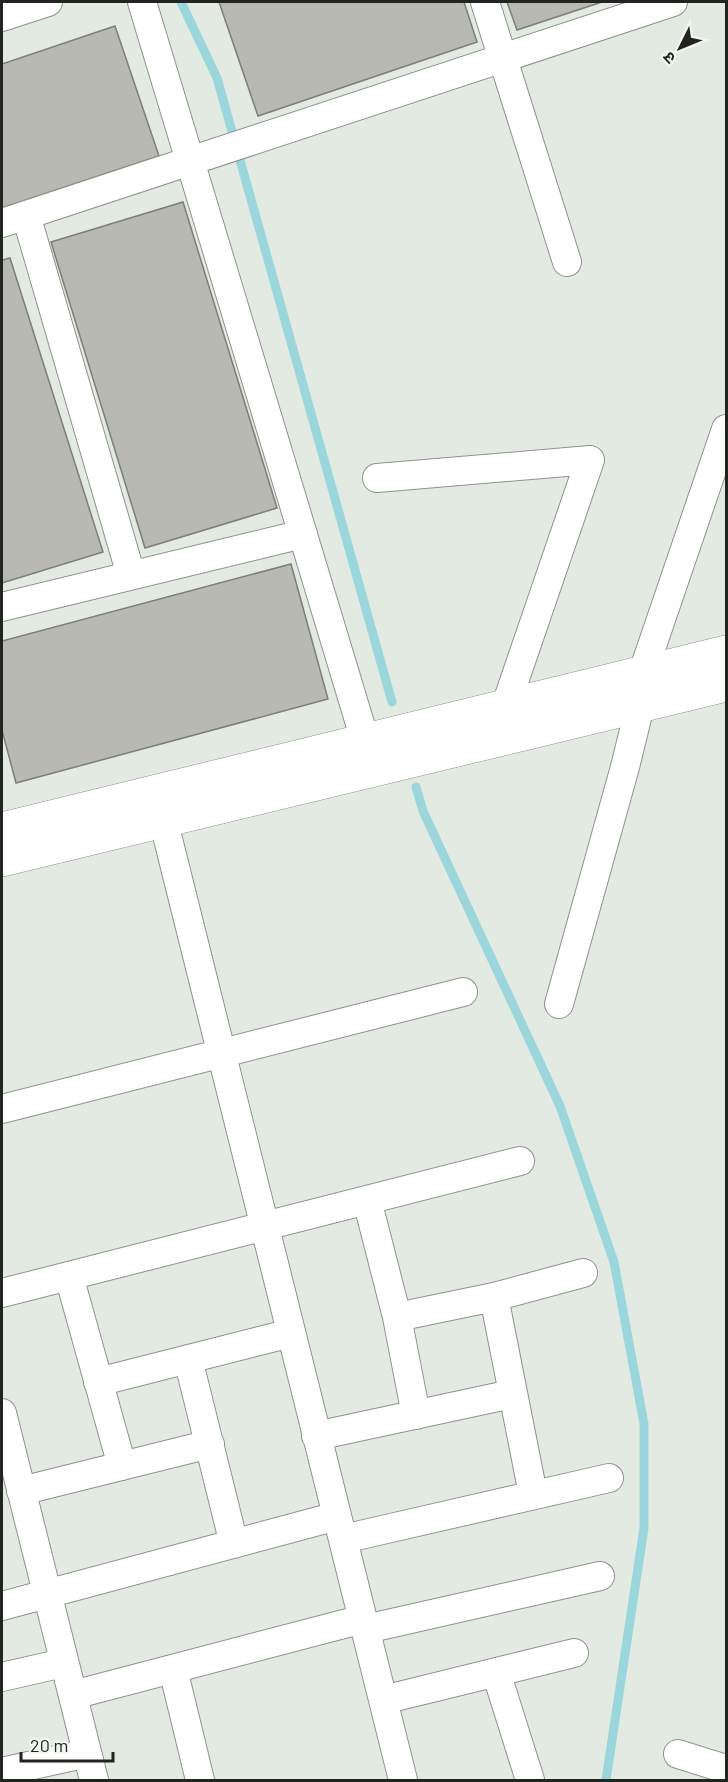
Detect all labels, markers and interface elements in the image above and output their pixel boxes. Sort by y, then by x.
north arrow [650,18,710,78]
text: उ [658,48,679,68]
scale bar [21,1725,112,1763]
text: 20 m [30,1734,68,1756]

